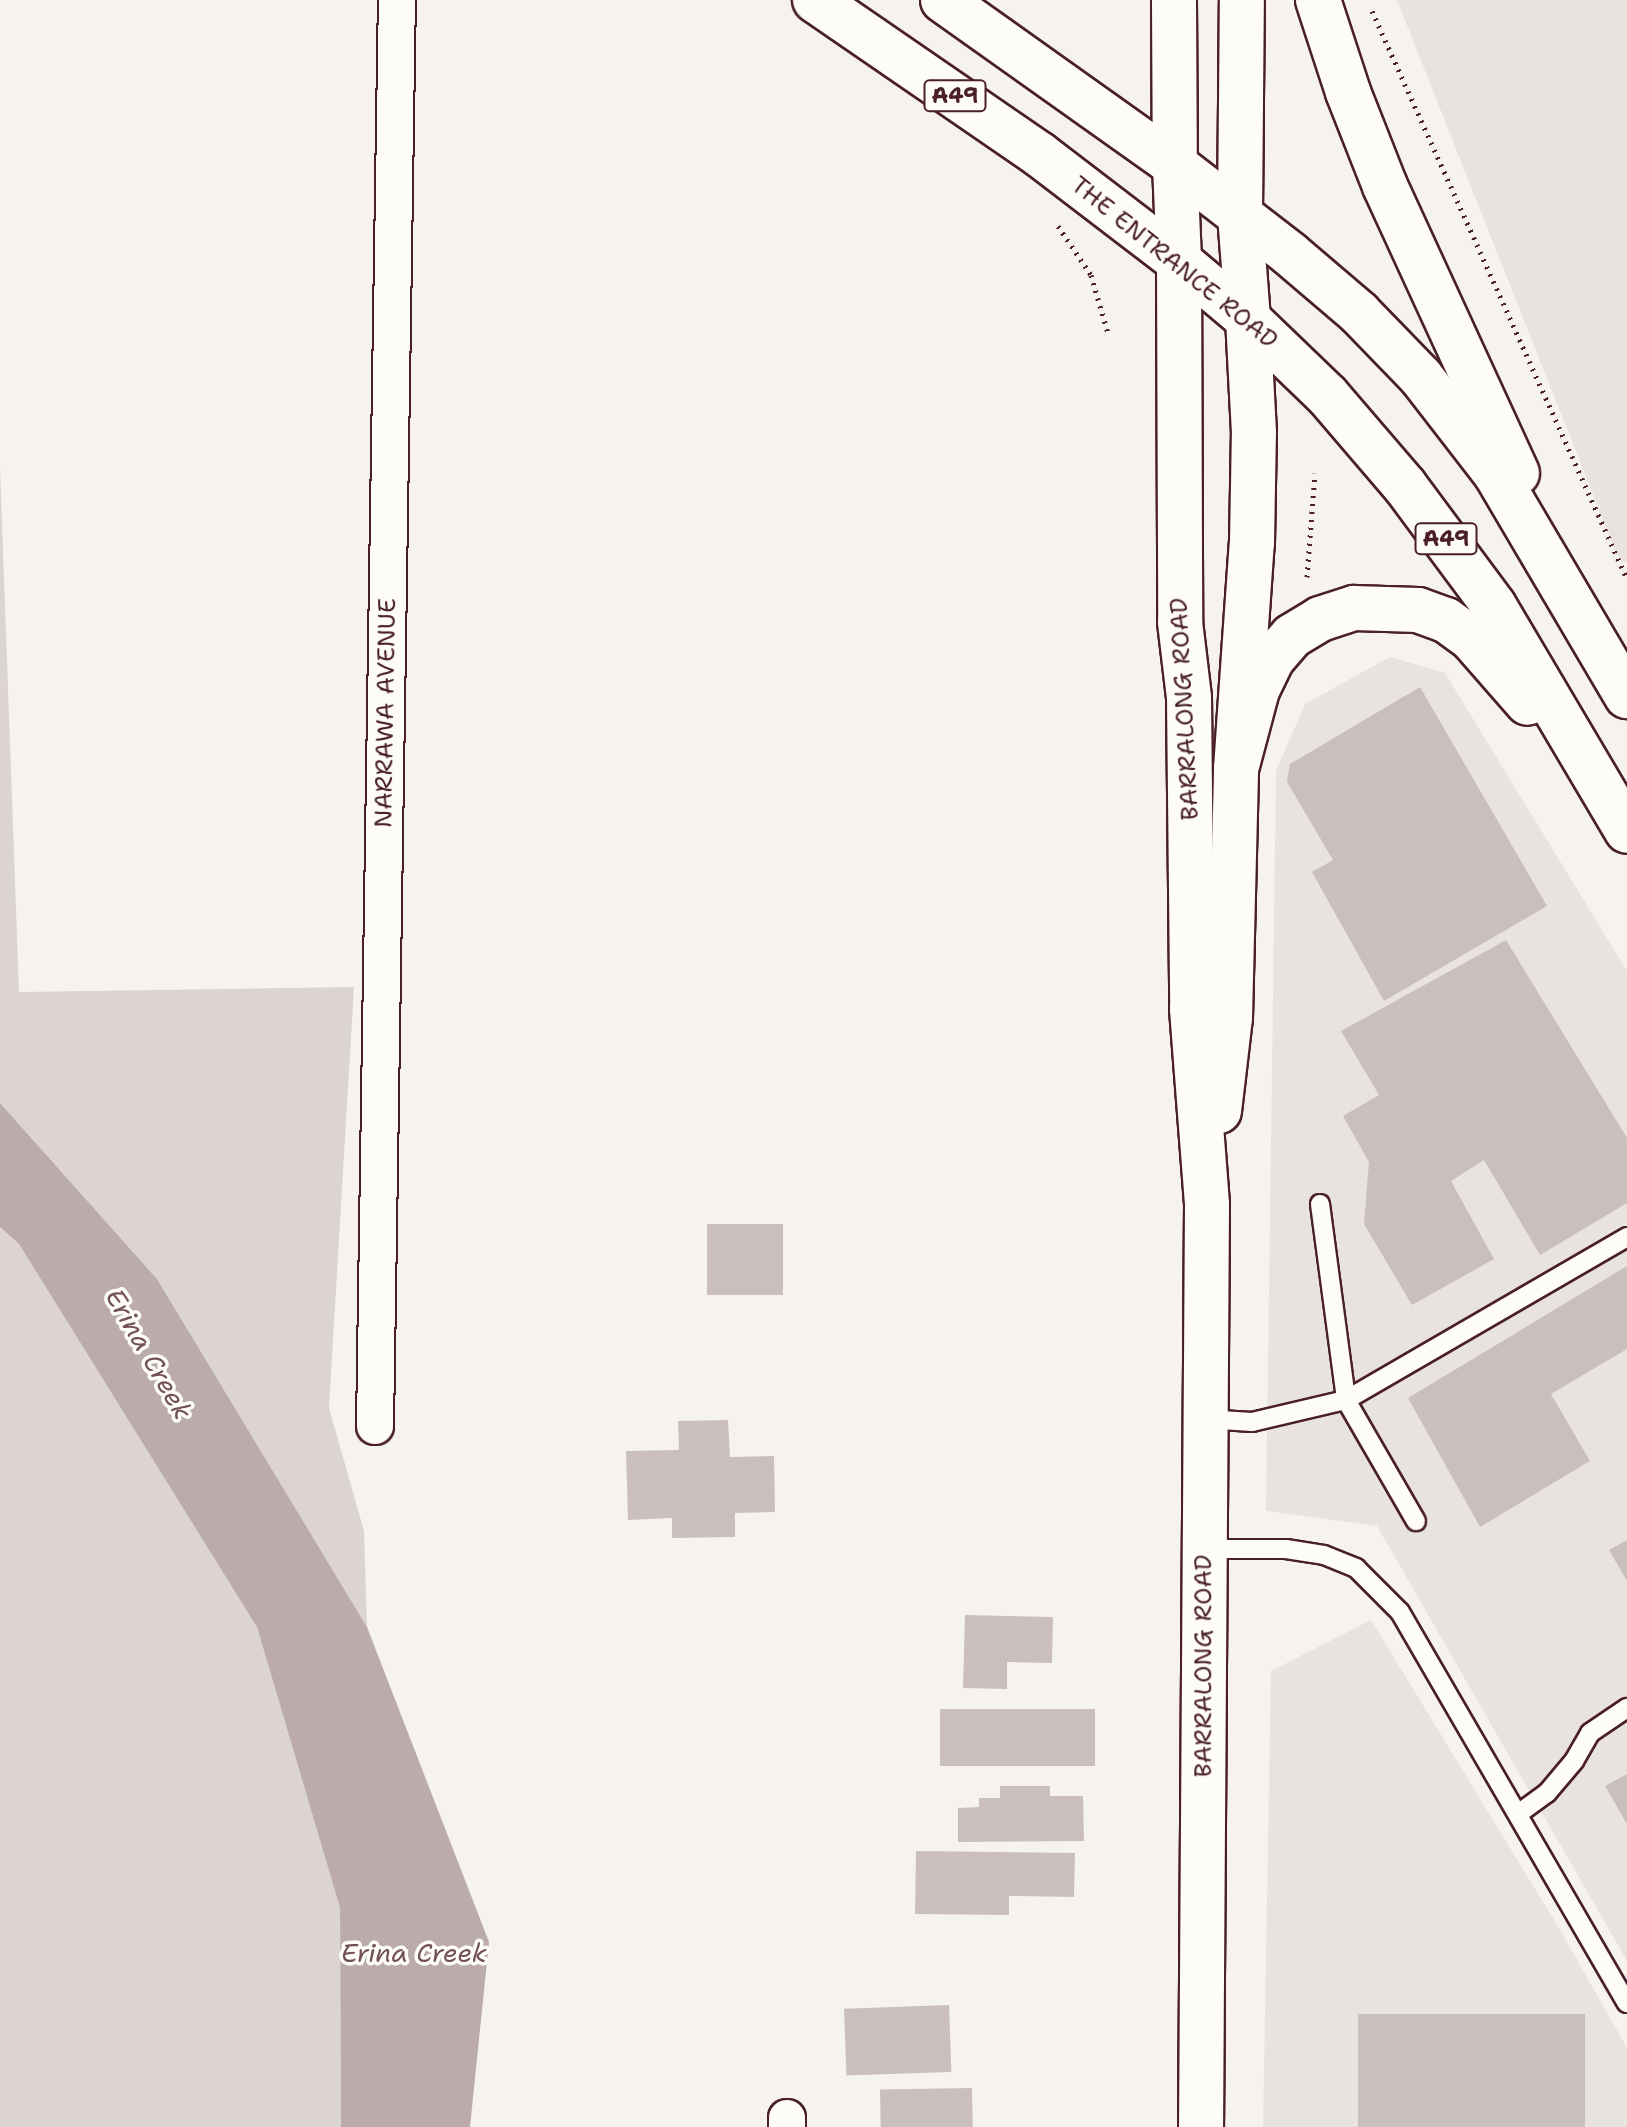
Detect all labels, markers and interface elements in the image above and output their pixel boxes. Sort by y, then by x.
road number: A49 [923,78,987,114]
street label: THE ENTRANCE ROAD [1065,171,1283,355]
road number: A49 [1414,521,1478,557]
street label: BARRALONG ROAD [1165,597,1205,821]
street label: NARRAWA AVENUE [370,598,402,828]
water label: Erina Creek [99,1283,199,1425]
street label: BARRALONG ROAD [1190,1555,1218,1777]
water label: Erina Creek [341,1937,487,1969]

